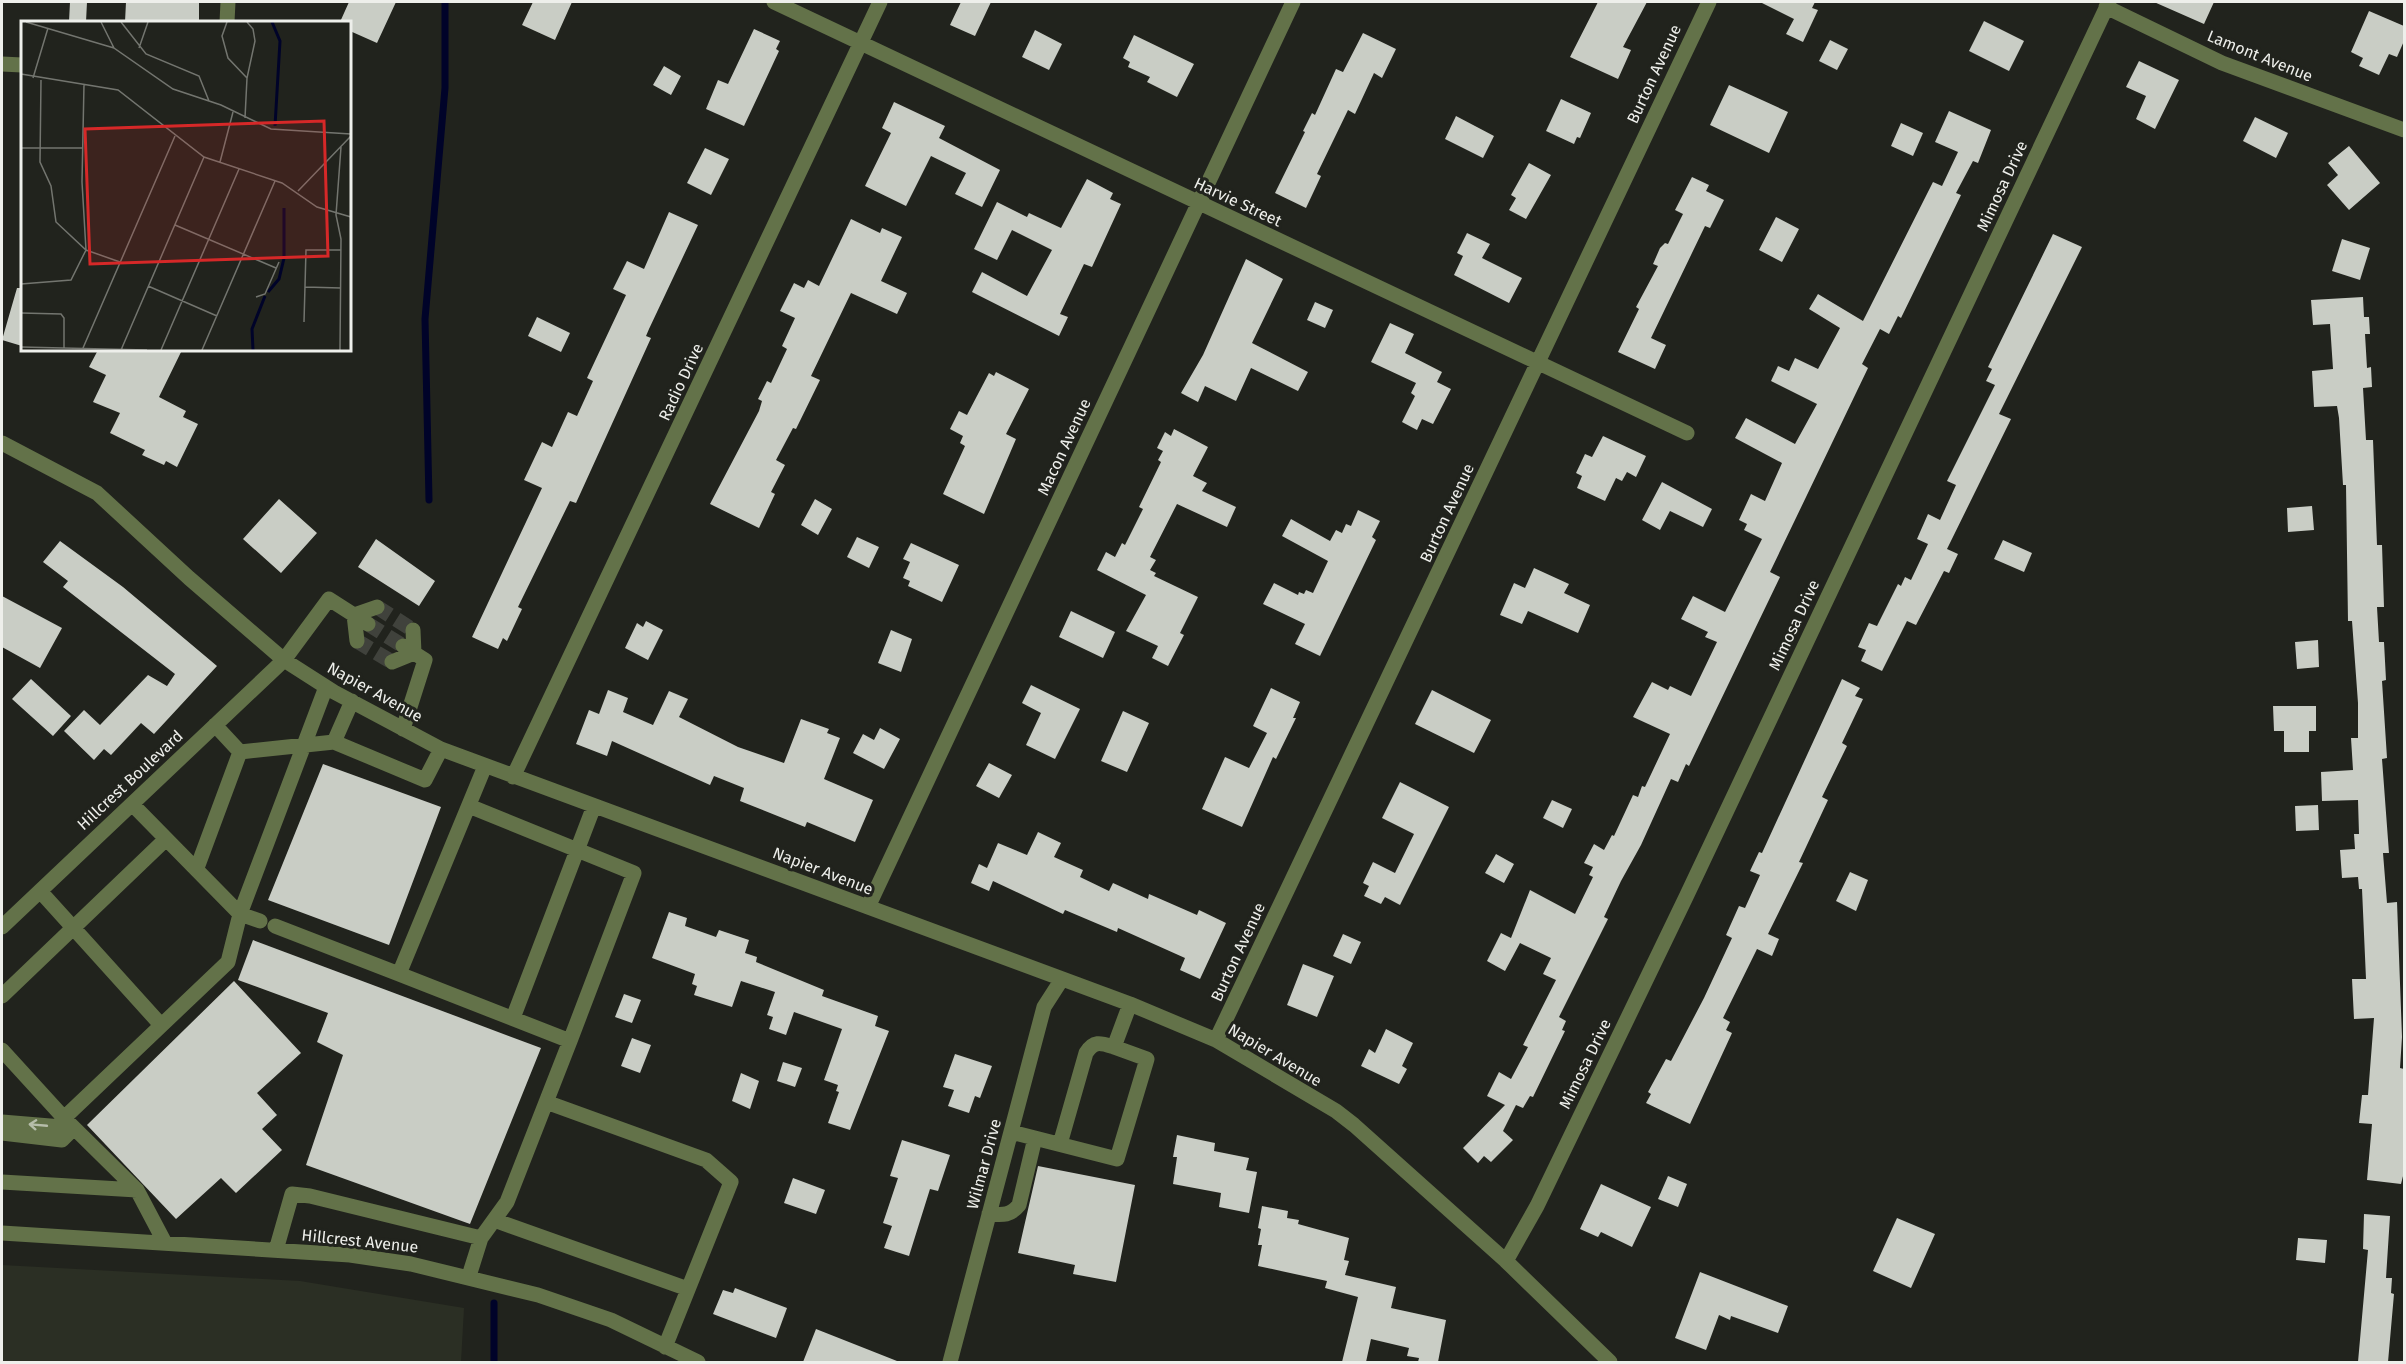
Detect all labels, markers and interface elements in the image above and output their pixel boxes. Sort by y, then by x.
inset map [21,21,351,351]
street label: Burton Avenue [1623,22,1685,126]
street label: Lamont Avenue [2204,26,2316,86]
street label: Mimosa Drive [1973,138,2031,234]
street label: Harvie Street [1191,173,1285,231]
street label: Radio Drive [655,340,707,424]
street label: Macon Avenue [1033,396,1095,498]
street label: Burton Avenue [1416,461,1478,565]
street label: Mimosa Drive [1765,577,1823,673]
street label: Napier Avenue [324,658,426,726]
street label: Hillcrest Boulevard [73,726,187,834]
street label: Napier Avenue [770,843,876,899]
street label: Burton Avenue [1207,900,1269,1004]
street label: Mimosa Drive [1555,1016,1615,1112]
street label: Napier Avenue [1225,1020,1325,1090]
street label: Wilmar Drive [963,1117,1005,1211]
one-way arrow [28,1119,48,1130]
street label: Hillcrest Avenue [301,1225,419,1257]

